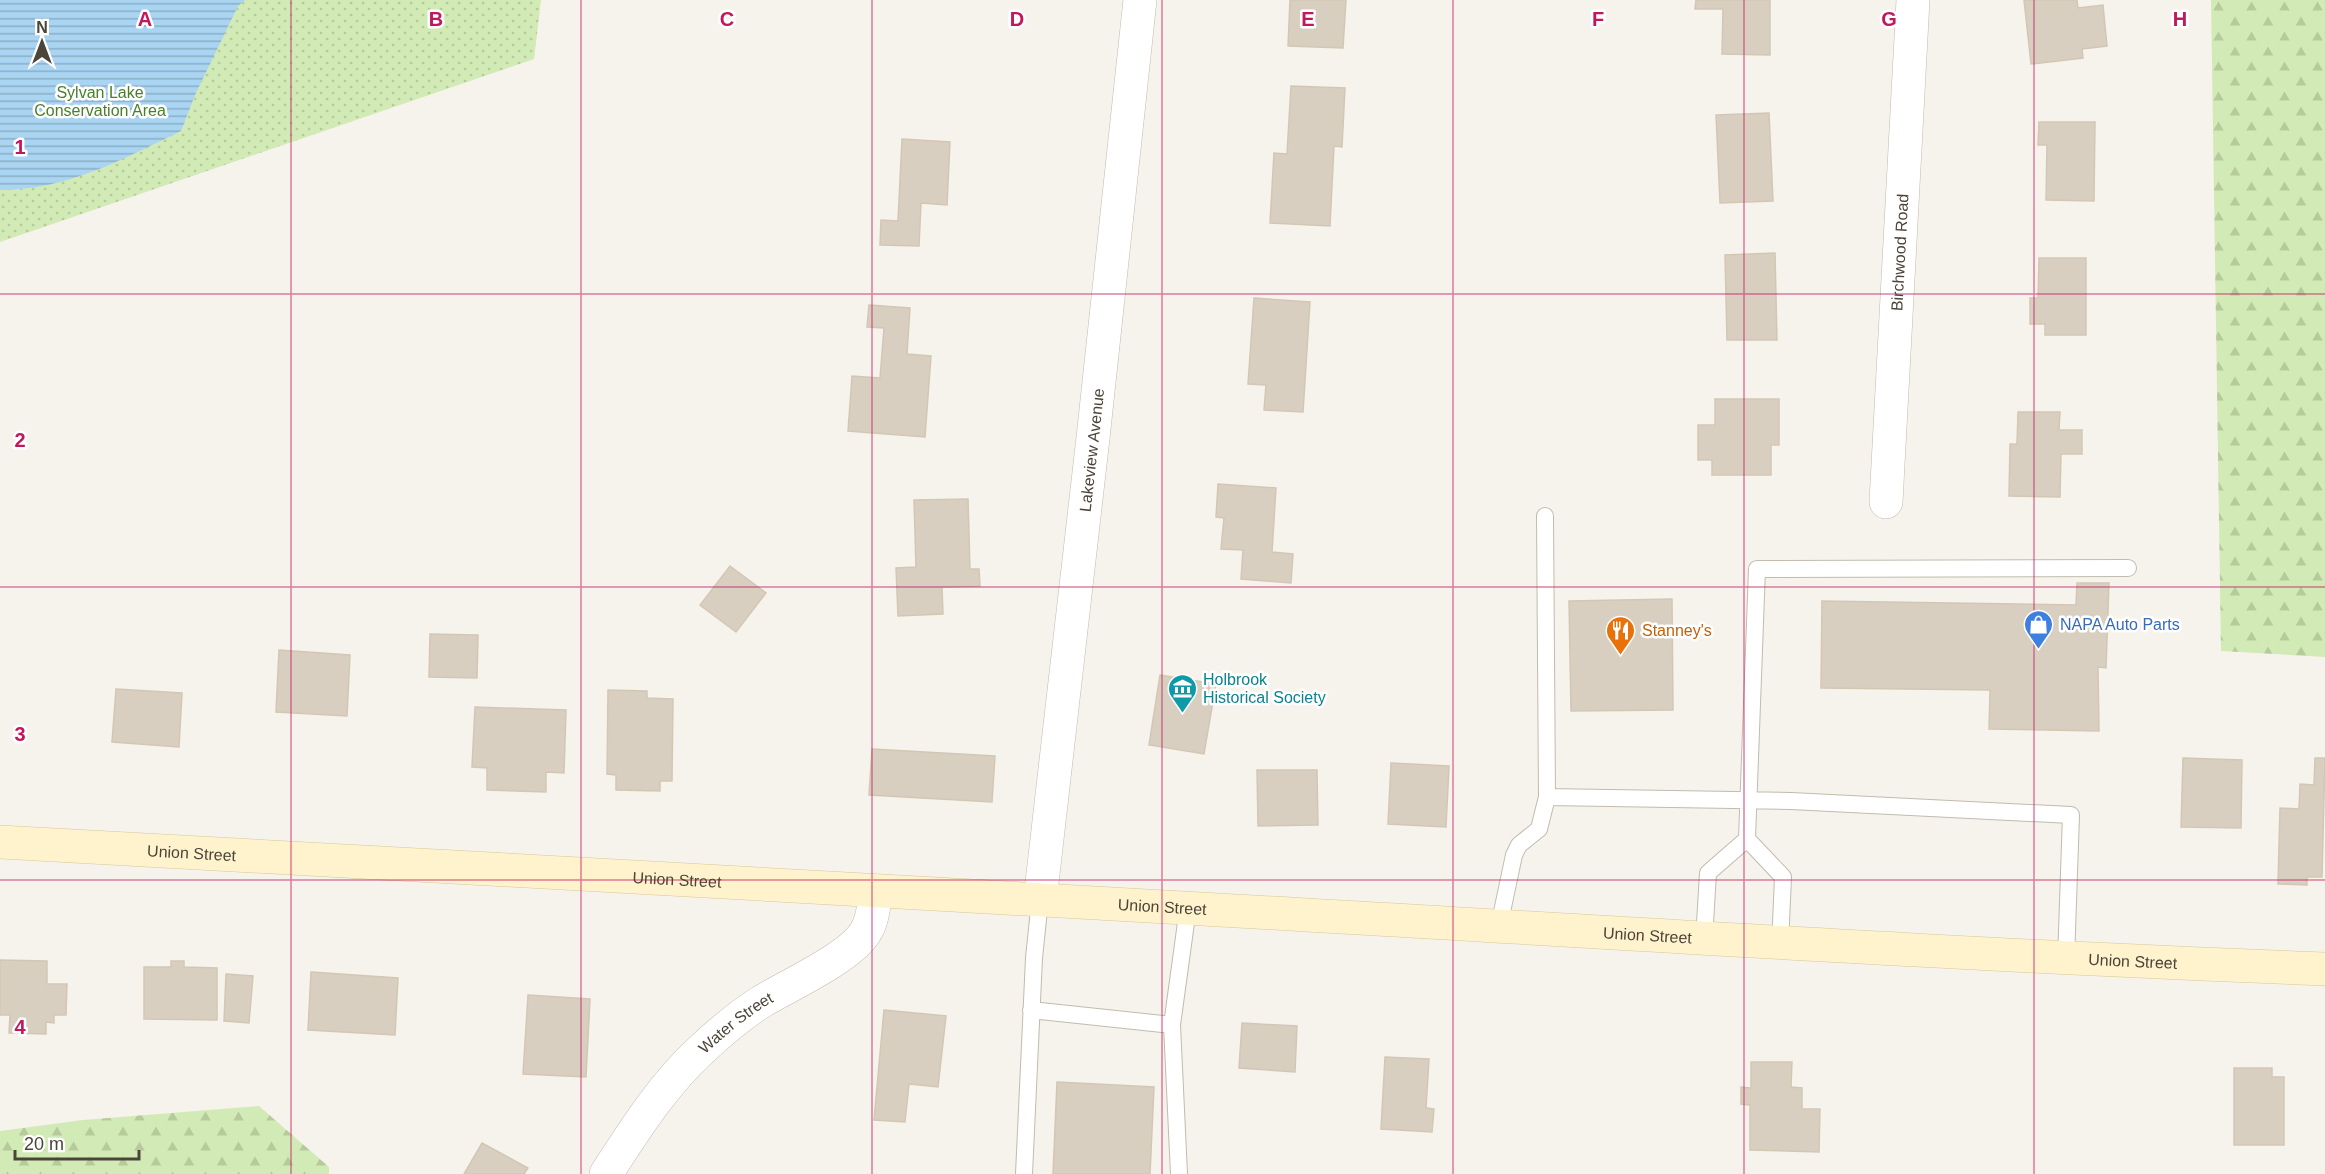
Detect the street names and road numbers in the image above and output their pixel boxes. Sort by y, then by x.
street label: Birchwood Road [1888,193,1912,312]
street label: Lakeview Avenue [1077,387,1107,513]
street label: Union Street [147,842,237,864]
street label: Union Street [632,869,722,891]
street label: Union Street [1117,896,1208,918]
street label: Union Street [1603,924,1693,947]
street label: Union Street [2088,951,2178,972]
street label: Water Street [695,989,776,1057]

